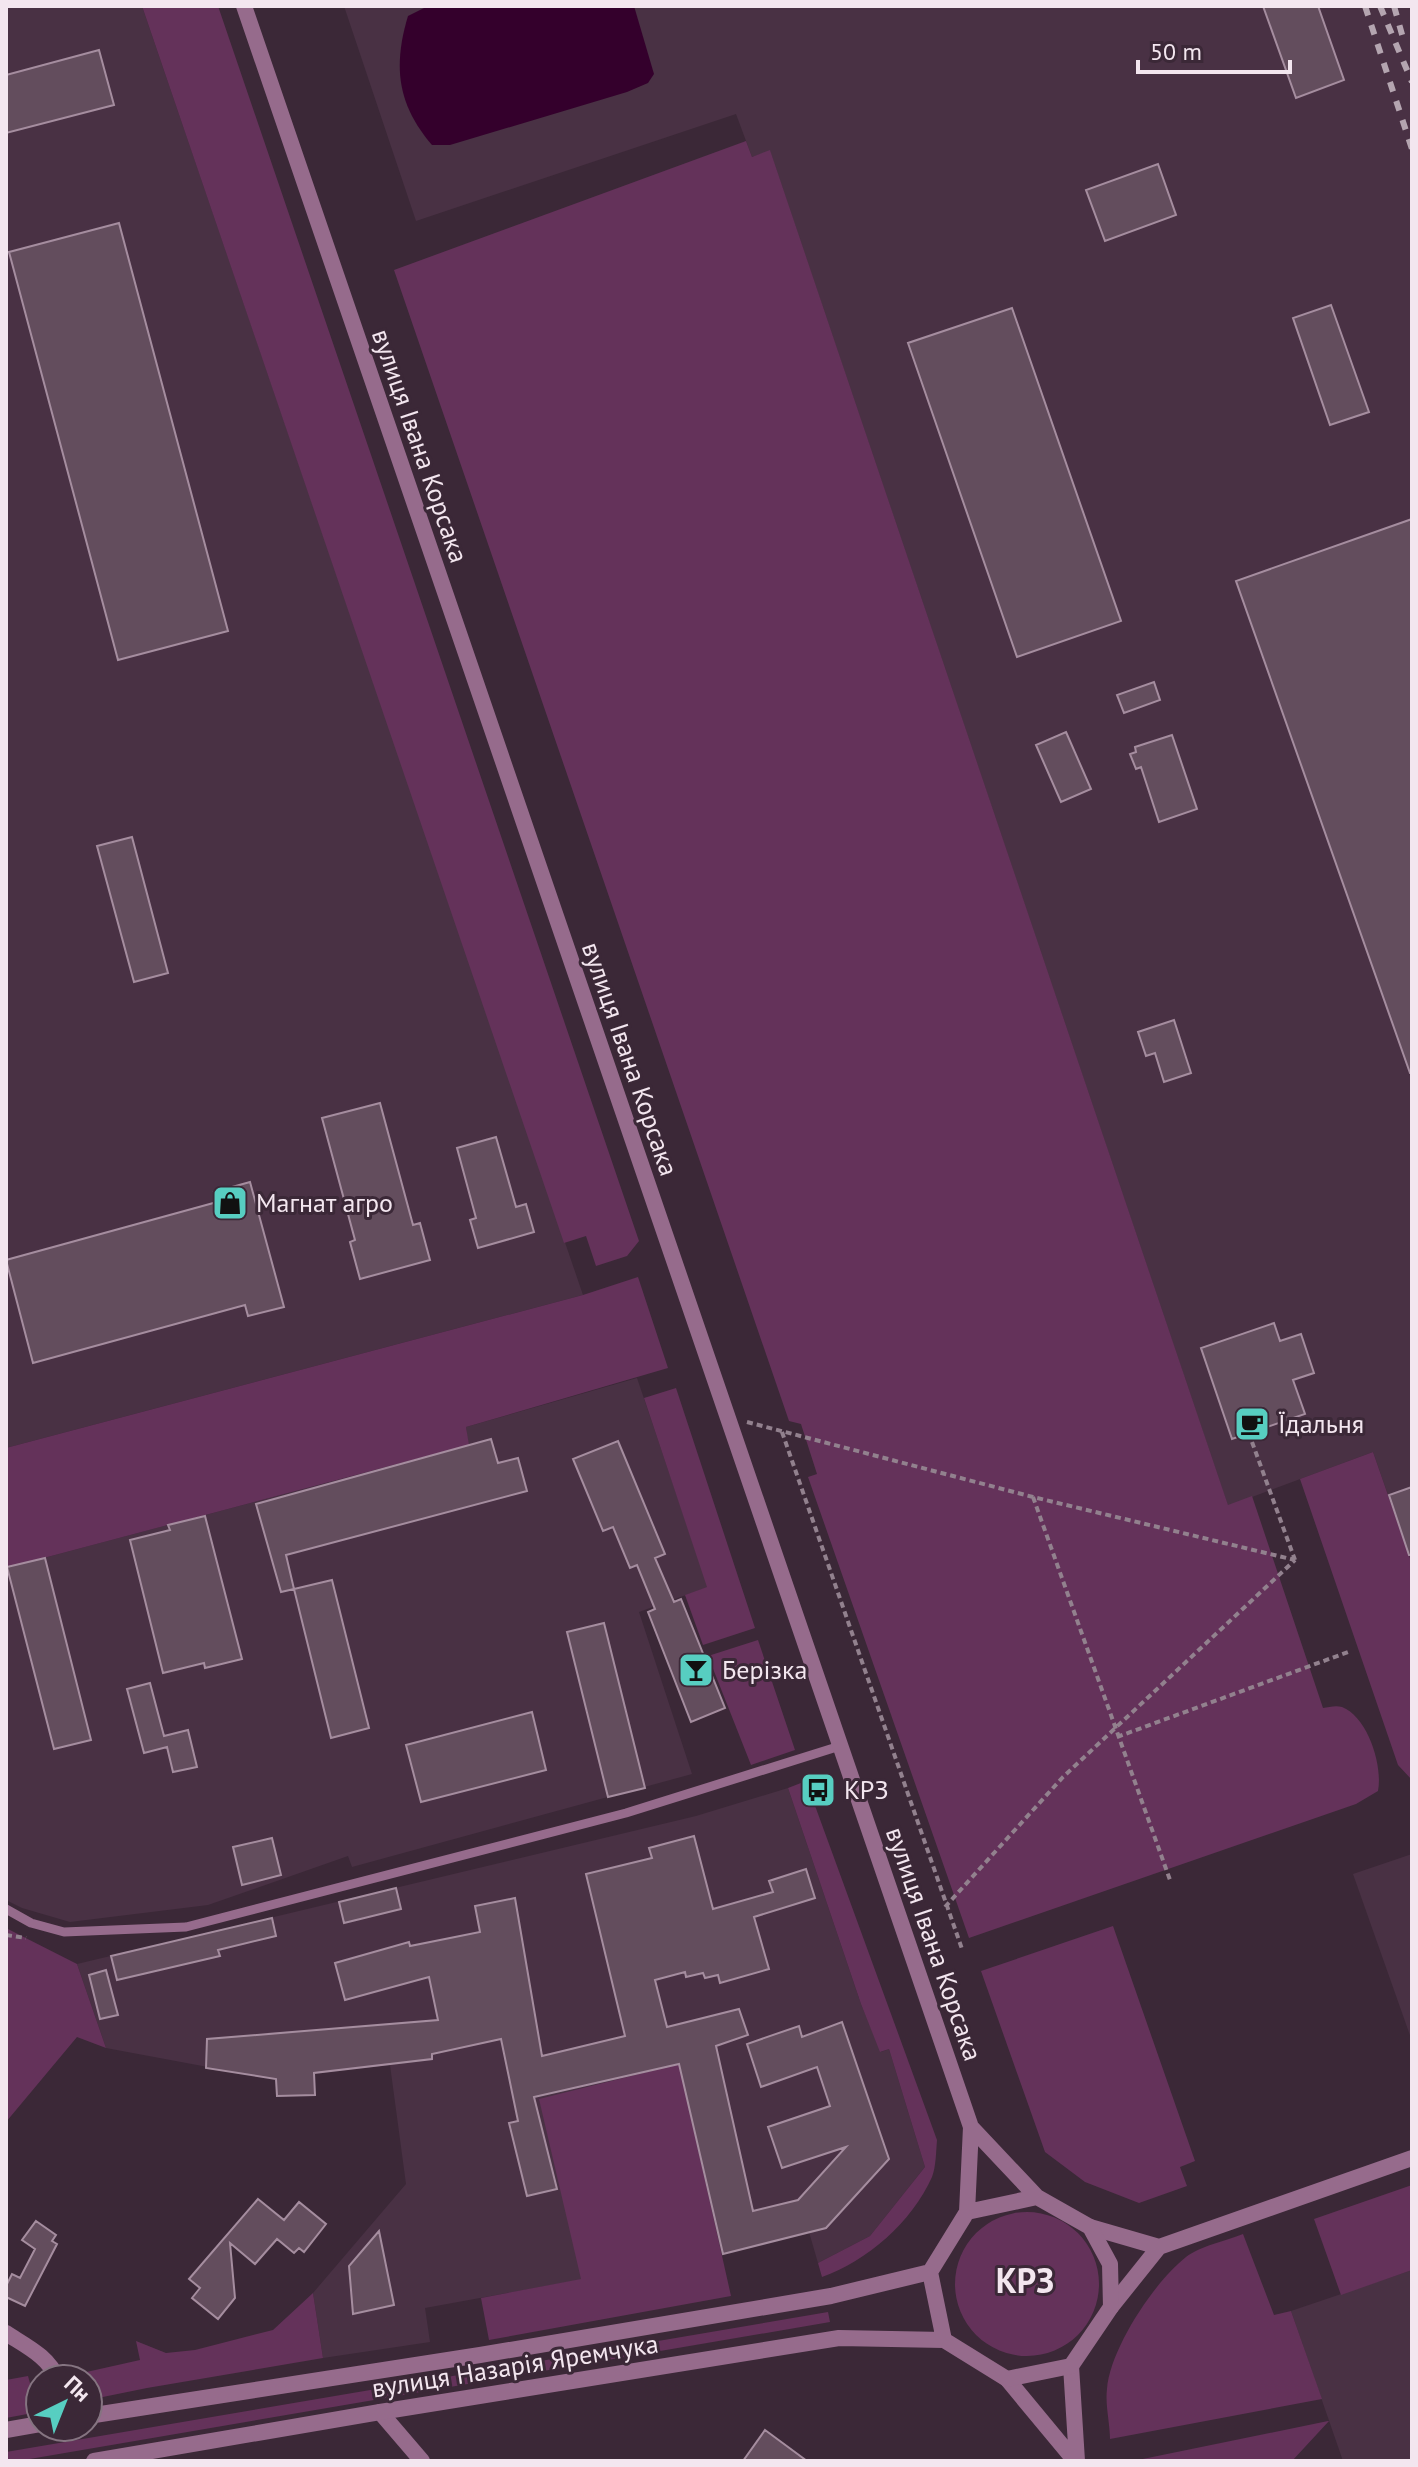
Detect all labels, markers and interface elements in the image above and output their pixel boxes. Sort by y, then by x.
scale bar [1138,24,1290,74]
text: 50 m [1150,36,1202,67]
street label: вулиця Івана Корсака [365,325,476,567]
street label: вулиця Івана Корсака [575,938,686,1180]
shop icon: Магнат агро [211,1184,249,1222]
place label: Магнат агро [256,1186,393,1219]
cafe icon: Їдальня [1233,1405,1271,1443]
place label: Їдальня [1278,1407,1364,1440]
bar icon: Берізка [677,1651,715,1689]
place label: Берізка [722,1653,807,1686]
bus stop icon: КРЗ [799,1771,837,1809]
place label: КРЗ [844,1773,888,1806]
street label: вулиця Івана Корсака [879,1823,990,2065]
district label: КРЗ [996,2258,1054,2302]
street label: вулиця Назарія Яремчука [369,2327,661,2404]
north arrow [24,2363,104,2443]
text: Пн [59,2369,97,2407]

